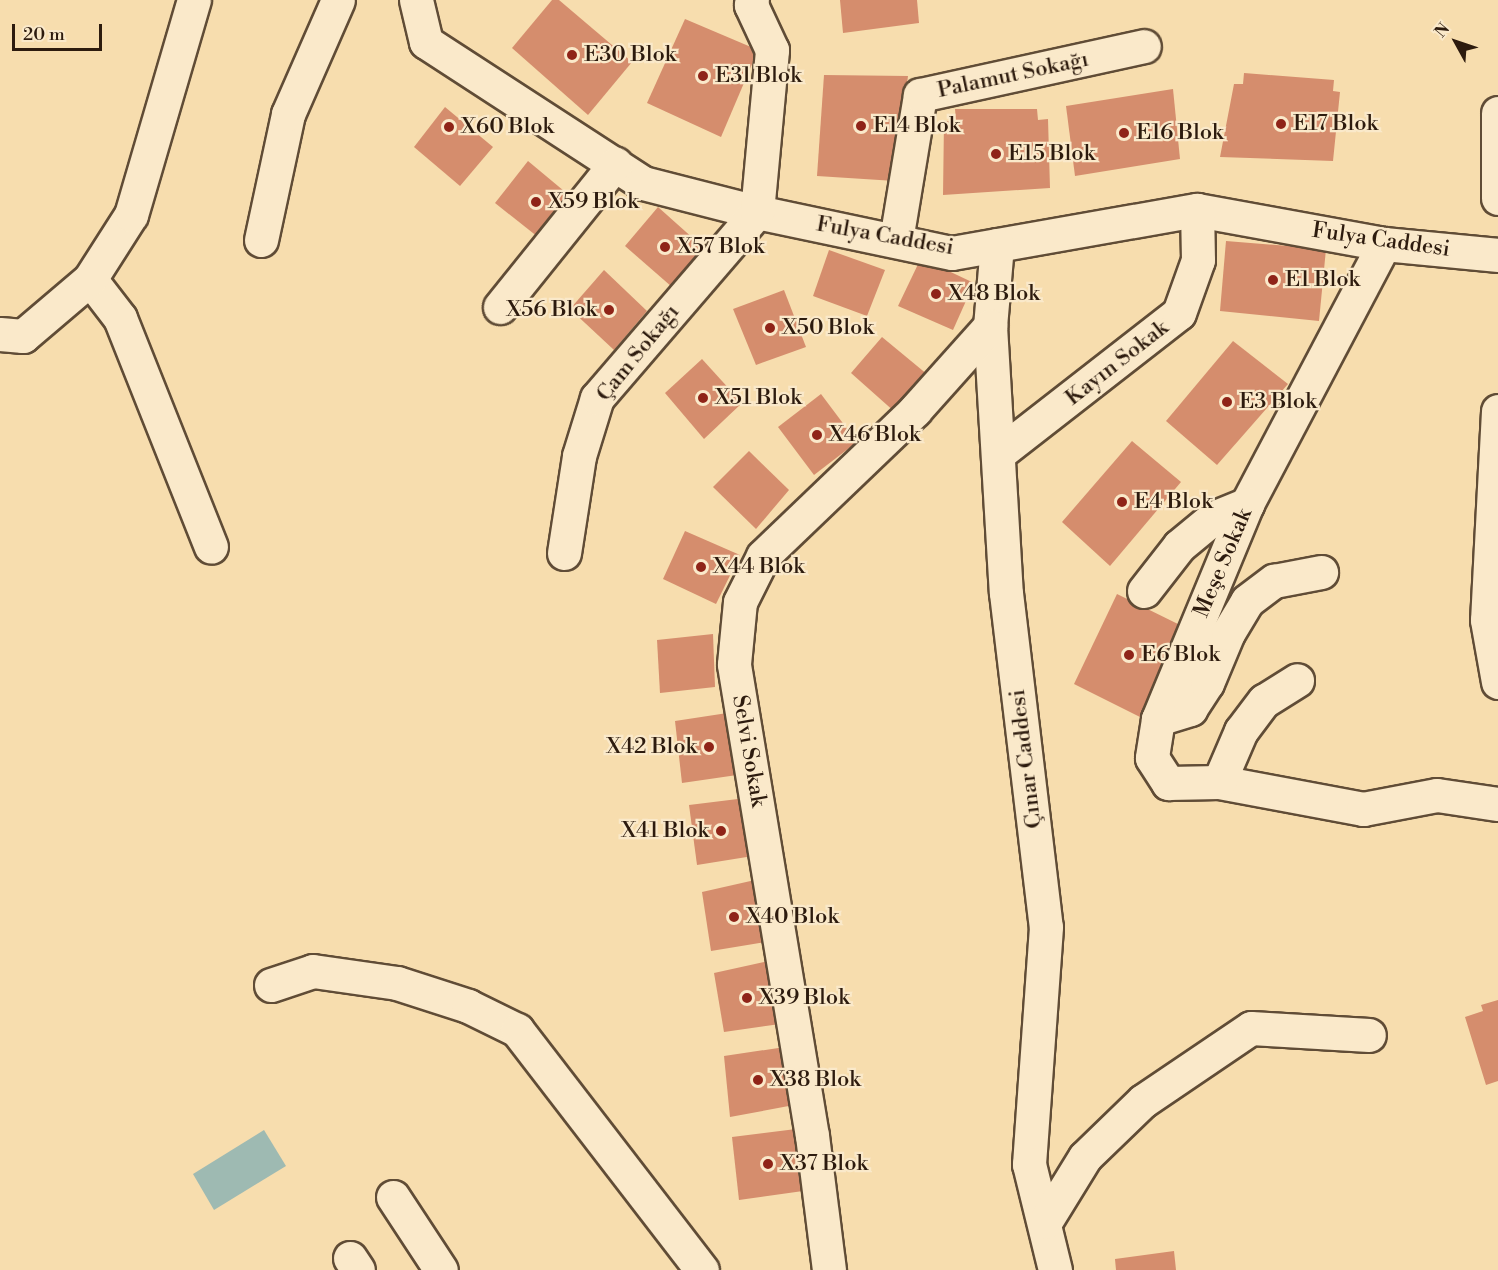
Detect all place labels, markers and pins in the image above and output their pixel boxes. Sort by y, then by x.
place label: E30 Blok [584,42,676,68]
marker: E30 Blok [565,48,579,62]
place label: E31 Blok [715,63,802,89]
marker: E31 Blok [696,69,710,83]
place label: E17 Blok [1293,111,1378,137]
place label: E14 Blok [873,113,960,139]
place label: X60 Blok [461,114,554,140]
marker: E17 Blok [1274,117,1288,131]
marker: E14 Blok [854,119,868,133]
marker: X60 Blok [442,120,456,134]
place label: E16 Blok [1136,120,1224,146]
marker: E16 Blok [1117,126,1131,140]
place label: E15 Blok [1008,141,1095,167]
marker: E15 Blok [989,147,1003,161]
place label: X59 Blok [548,189,639,215]
marker: X59 Blok [529,195,543,209]
place label: X57 Blok [677,234,765,260]
marker: X57 Blok [658,240,672,254]
place label: E1 Blok [1285,267,1360,293]
marker: E1 Blok [1266,273,1280,287]
place label: X48 Blok [948,281,1040,307]
marker: X48 Blok [929,287,943,301]
place label: X56 Blok [506,297,597,323]
marker: X56 Blok [602,303,616,317]
place label: X50 Blok [782,315,874,341]
marker: X50 Blok [763,321,777,335]
place label: X51 Blok [715,385,802,411]
place label: E3 Blok [1239,389,1317,415]
marker: X51 Blok [696,391,710,405]
marker: E3 Blok [1220,395,1234,409]
place label: X46 Blok [829,422,921,448]
marker: X46 Blok [810,428,824,442]
place label: E4 Blok [1134,489,1213,515]
marker: E4 Blok [1115,495,1129,509]
place label: X44 Blok [713,554,805,580]
marker: X44 Blok [694,560,708,574]
place label: E6 Blok [1141,642,1220,668]
marker: E6 Blok [1122,648,1136,662]
place label: X42 Blok [606,734,697,760]
marker: X42 Blok [702,740,716,754]
place label: X41 Blok [621,818,709,844]
marker: X41 Blok [714,824,728,838]
place label: X40 Blok [746,904,839,930]
marker: X40 Blok [727,910,741,924]
place label: X39 Blok [759,985,850,1011]
marker: X39 Blok [740,991,754,1005]
place label: X38 Blok [770,1067,861,1093]
marker: X38 Blok [751,1073,765,1087]
place label: X37 Blok [780,1151,868,1177]
marker: X37 Blok [761,1157,775,1171]

